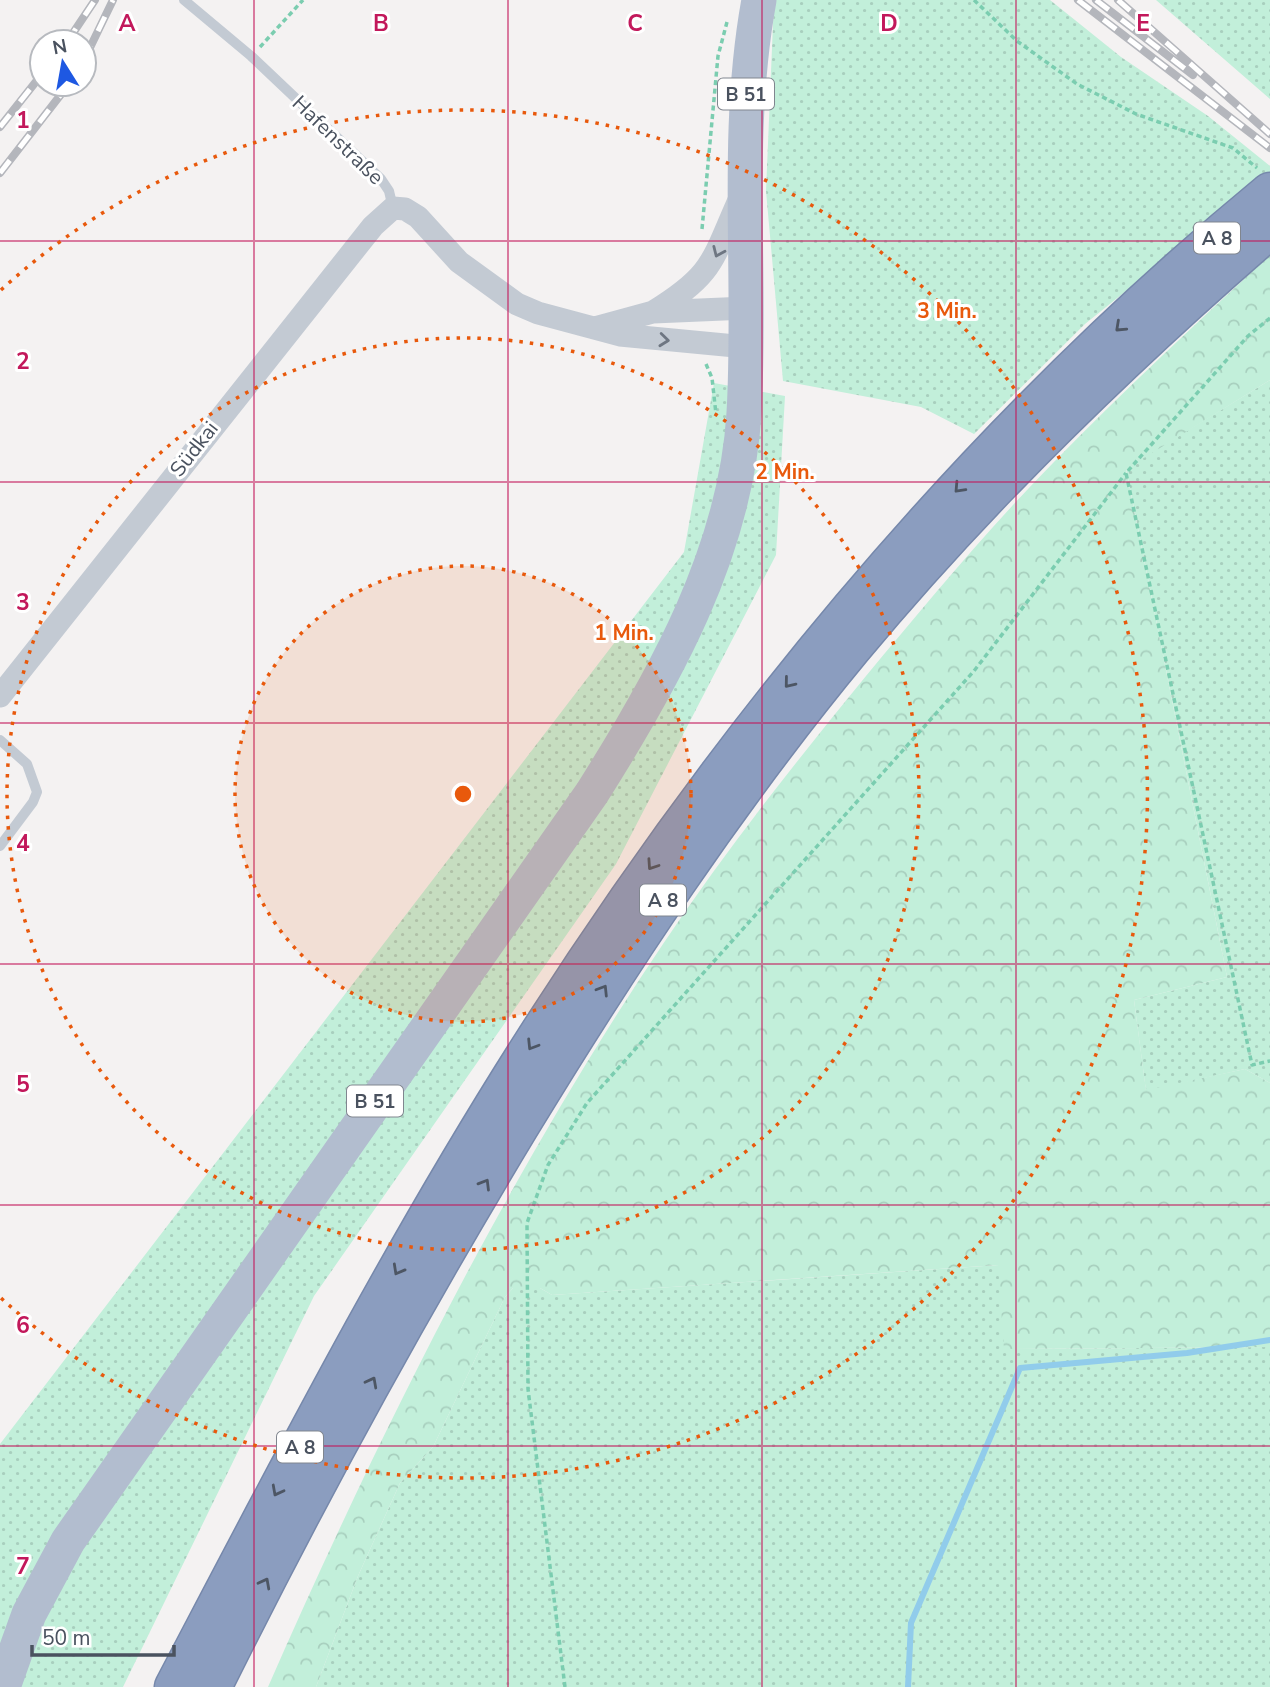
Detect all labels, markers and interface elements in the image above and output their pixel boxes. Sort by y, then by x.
text: A [118,8,136,39]
text: B [373,8,389,39]
text: C [627,8,643,39]
text: D [880,8,898,39]
text: E [1136,8,1150,39]
north arrow [28,28,98,98]
text: N [50,33,69,61]
road number: B 51 [718,78,774,110]
street label: Hafenstraße [286,89,390,191]
text: 1 [16,105,30,136]
road number: A 8 [1194,222,1240,254]
one-way arrow [712,245,726,257]
text: 3 Min. [917,297,977,325]
one-way arrow [1115,319,1128,332]
one-way arrow [658,332,670,347]
text: 2 [16,346,30,377]
street label: Südkai [163,415,225,483]
text: 2 Min. [755,458,815,486]
one-way arrow [954,480,967,493]
text: 3 [16,587,30,618]
text: 1 Min. [594,619,654,647]
one-way arrow [785,675,797,688]
centre of rings [451,782,475,806]
text: 4 [16,828,30,859]
one-way arrow [648,857,660,870]
road number: A 8 [640,885,686,916]
one-way arrow [595,985,608,998]
one-way arrow [528,1037,541,1050]
text: 5 [16,1069,30,1100]
road number: B 51 [347,1086,403,1116]
one-way arrow [476,1179,489,1192]
one-way arrow [393,1263,406,1276]
text: 6 [16,1310,30,1341]
one-way arrow [363,1376,377,1389]
road number: A 8 [277,1432,323,1462]
one-way arrow [271,1484,285,1496]
text: 7 [16,1551,30,1582]
one-way arrow [257,1578,271,1590]
scale bar [32,1614,173,1658]
text: 50 m [42,1624,91,1652]

